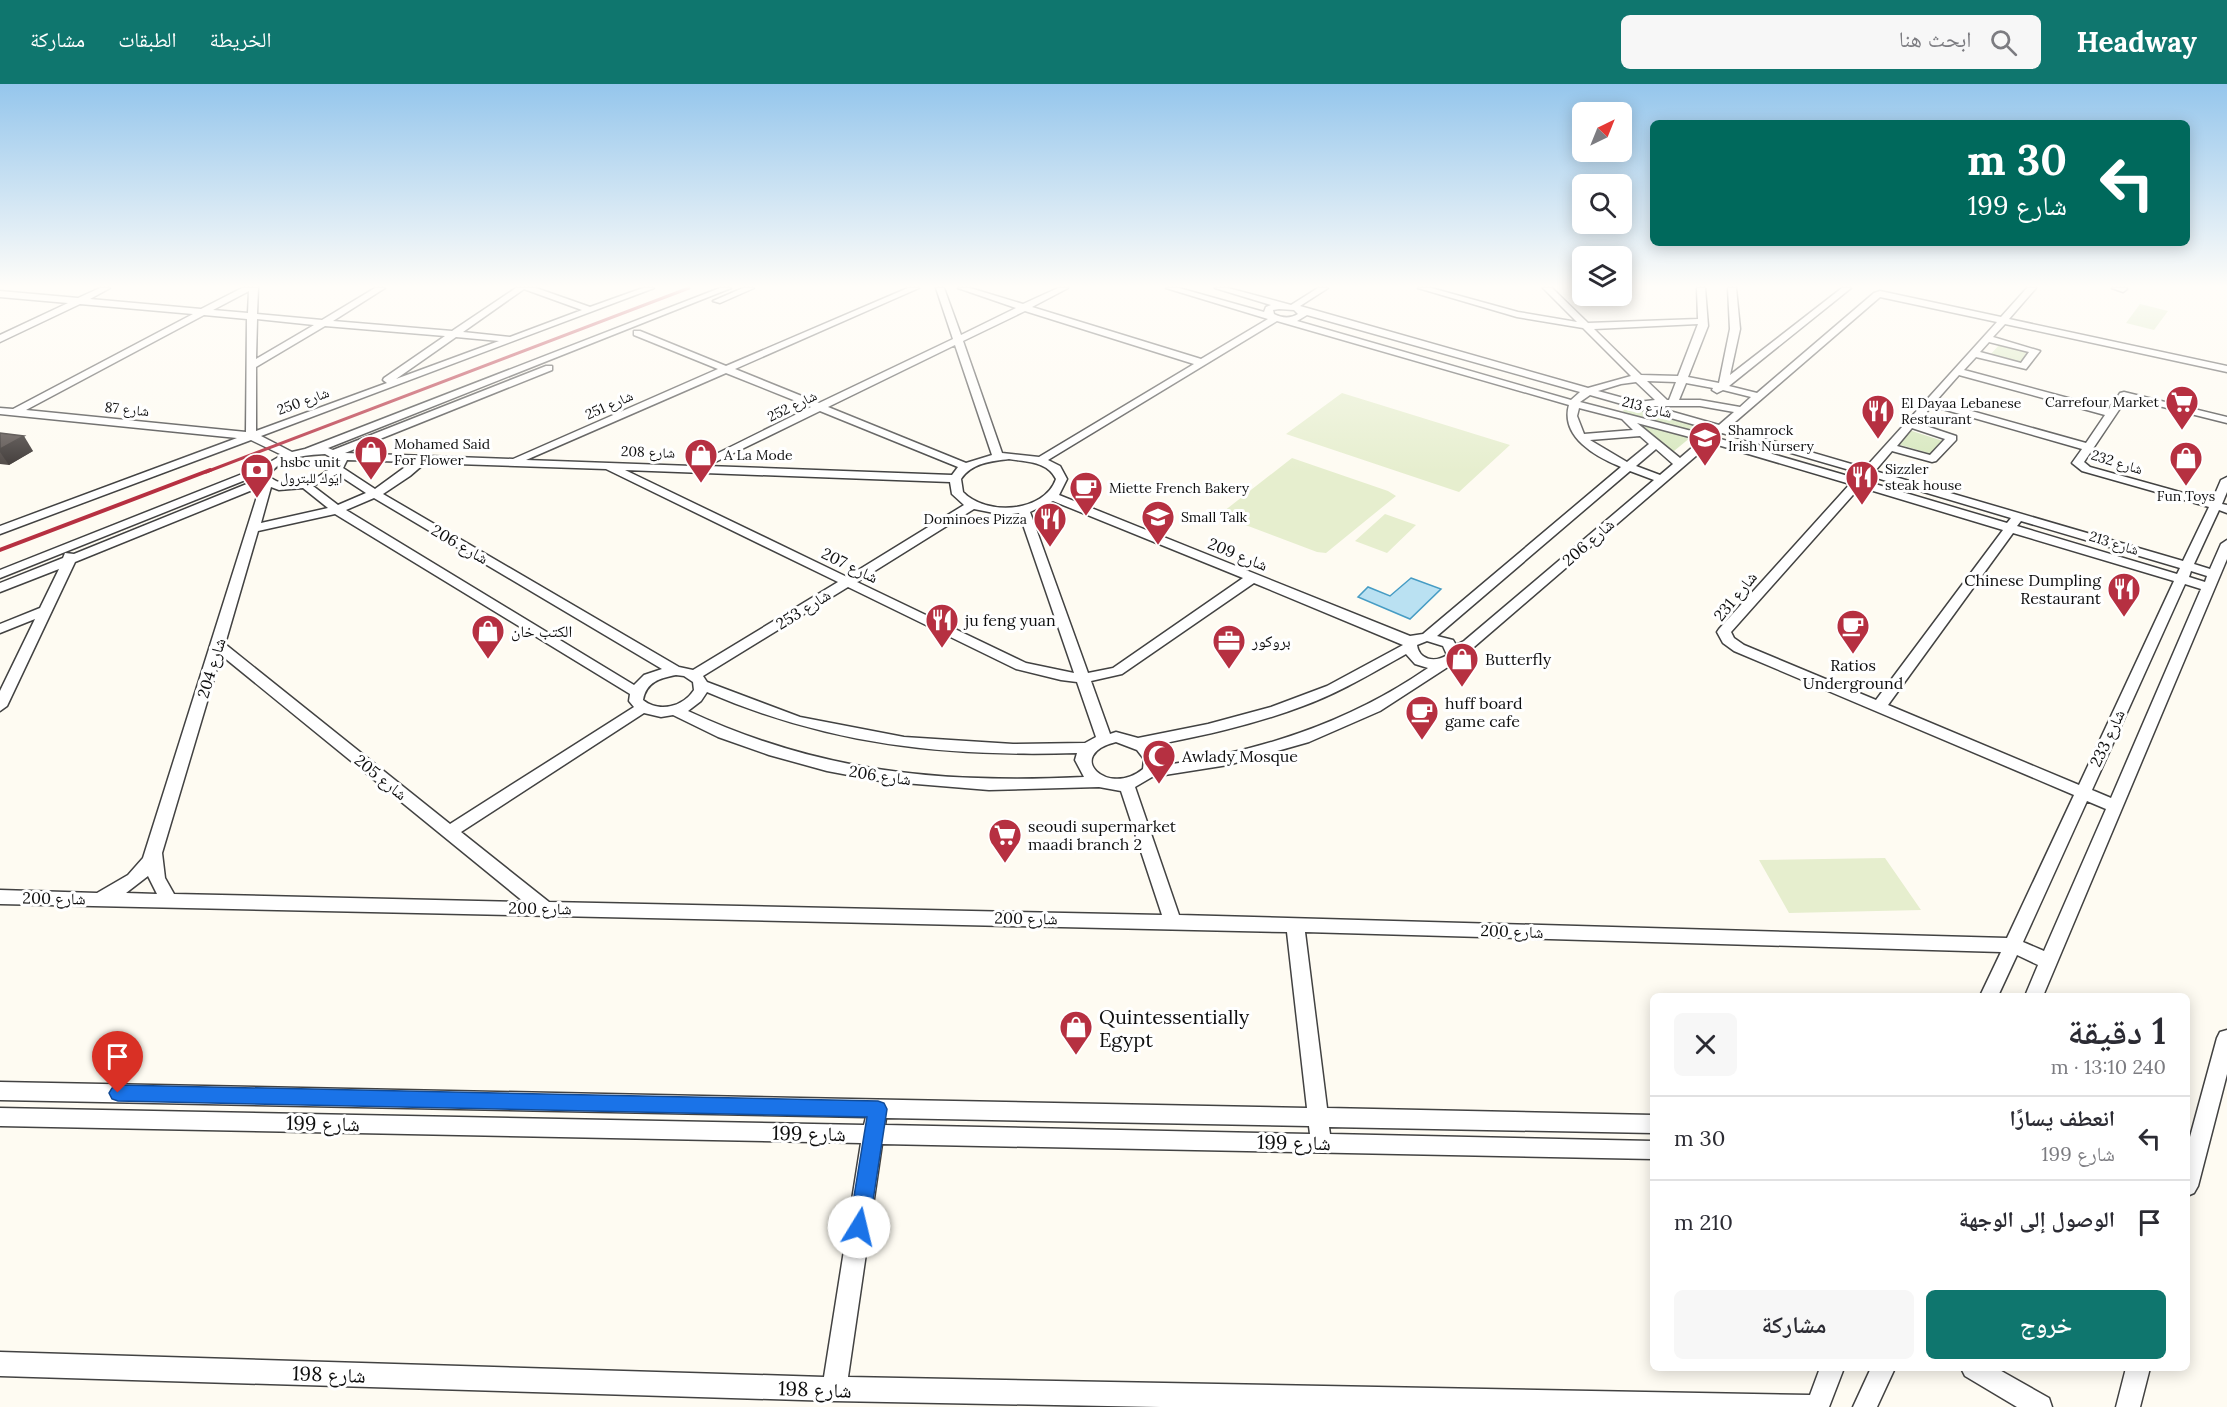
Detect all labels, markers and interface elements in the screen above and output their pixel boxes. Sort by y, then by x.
search box [1621,15,2041,69]
text: Headway [2077,24,2197,60]
text: ابحث هنا [1899,25,1972,53]
text: مشاركة [30,26,85,53]
text: الطبقات [118,26,177,53]
text: الخريطة [210,26,271,53]
icon: search [1987,26,2020,59]
north arrow [1572,102,1632,162]
map controls [1572,102,1632,306]
text: 30 m [1967,133,2067,187]
icon: left [2088,144,2166,222]
button: search [1572,174,1632,234]
text: شارع 199 [1968,188,2067,222]
button: layers [1572,246,1632,306]
street label: شارع 250 [274,383,332,420]
supermarket icon: Carrefour Market [2164,384,2200,431]
street label: شارع 251 [582,386,636,424]
street label: شارع 252 [764,386,820,427]
street label: شارع 213 [1620,392,1674,423]
restaurant icon: El Dayaa Lebanese Restaurant [1860,393,1896,440]
place label: Carrefour Market [2045,393,2160,411]
place label: El Dayaa Lebanese Restaurant [1901,394,2022,428]
street label: شارع 87 [104,398,150,421]
school or university icon: Shamrock Irish Nursery [1687,420,1723,467]
place label: Shamrock Irish Nursery [1728,421,1815,455]
shop icon: Mohamed Said For Flower [353,434,389,481]
place label: Mohamed Said For Flower [394,435,490,469]
shop icon: A La Mode [683,437,719,484]
shop icon: Fun Toys [2168,440,2204,487]
street label: شارع 208 [620,442,675,463]
place label: A La Mode [723,446,793,464]
street label: شارع 232 [2089,446,2145,479]
bank icon: hsbc unit ايوك للبترول [239,452,275,499]
place label: hsbc unit ايوك للبترول [280,453,342,487]
restaurant icon: Sizzler steak house [1844,459,1880,506]
place label: Sizzler steak house [1885,460,1962,494]
cafe icon: Miette French Bakery [1068,470,1104,517]
place label: Miette French Bakery [1109,479,1250,497]
place label: Fun Toys [2157,487,2215,505]
school or university icon: Small Talk [1140,499,1176,546]
restaurant icon: Dominoes Pizza [1032,501,1068,548]
place label: Small Talk [1181,508,1248,526]
place label: Dominoes Pizza [924,510,1027,528]
street label: شارع 206 [1558,514,1619,571]
street label: شارع 206 [427,520,492,569]
street label: شارع 213 [2087,527,2141,560]
street label: شارع 209 [1205,533,1271,576]
street label: شارع 207 [818,543,881,588]
street label: شارع 231 [1709,567,1762,625]
place label: Chinese Dumpling Restaurant [1964,570,2102,608]
restaurant icon: Chinese Dumpling Restaurant [2106,571,2142,618]
street label: شارع 253 [772,584,835,634]
restaurant icon: ju feng yuan [924,602,960,649]
cafe icon: Ratios Underground [1835,608,1871,655]
place label: ju feng yuan [963,610,1056,630]
shop icon: الكتب خان [470,613,506,660]
place label: الكتب خان [511,621,572,642]
office icon: بروكور [1211,623,1247,670]
place label: بروكور [1251,631,1291,651]
street label: شارع 204 [192,636,231,701]
shop icon: Butterfly [1444,641,1480,688]
place label: Butterfly [1485,649,1552,669]
place label: Ratios Underground [1803,655,1904,693]
place label: huff board game cafe [1445,693,1523,731]
cafe icon: huff board game cafe [1404,694,1440,741]
street label: شارع 233 [2085,706,2130,770]
mosque icon: Awlady Mosque [1141,738,1177,785]
place label: Awlady Mosque [1181,746,1298,766]
street label: شارع 205 [350,750,411,805]
street label: شارع 206 [848,761,912,790]
place label: seoudi supermarket maadi branch 2 [1028,816,1177,854]
supermarket icon: seoudi supermarket maadi branch 2 [987,817,1023,864]
street label: شارع 200 [22,887,86,910]
street label: شارع 200 [508,897,572,920]
street label: شارع 200 [994,907,1058,930]
street label: شارع 200 [1480,920,1544,943]
place label: Quintessentially Egypt [1099,1004,1250,1052]
text: 1 دقيقة [2068,1008,2166,1054]
shop icon: Quintessentially Egypt [1058,1009,1094,1056]
button: close [1674,1013,1737,1076]
pin [92,1031,143,1093]
icon: arrive [101,1040,134,1073]
text: 240 m · 13:10 [2051,1054,2166,1079]
text: انعطف يسارًا [2009,1104,2115,1132]
street label: شارع 199 [286,1110,360,1137]
street label: شارع 199 [772,1120,846,1147]
icon: left [2133,1122,2166,1155]
text: 30 m [1674,1124,1725,1152]
street label: شارع 199 [1257,1129,1331,1156]
text: شارع 199 [2041,1141,2115,1166]
position arrow [827,1195,891,1259]
text: الوصول إلى الوجهة [1959,1205,2115,1233]
icon: arrive [2133,1206,2166,1239]
text: 210 m [1674,1208,1733,1236]
button: مشاركة [1674,1290,1914,1359]
button: خروج [1926,1290,2166,1359]
street label: شارع 198 [292,1360,366,1389]
street label: شارع 198 [778,1375,852,1404]

